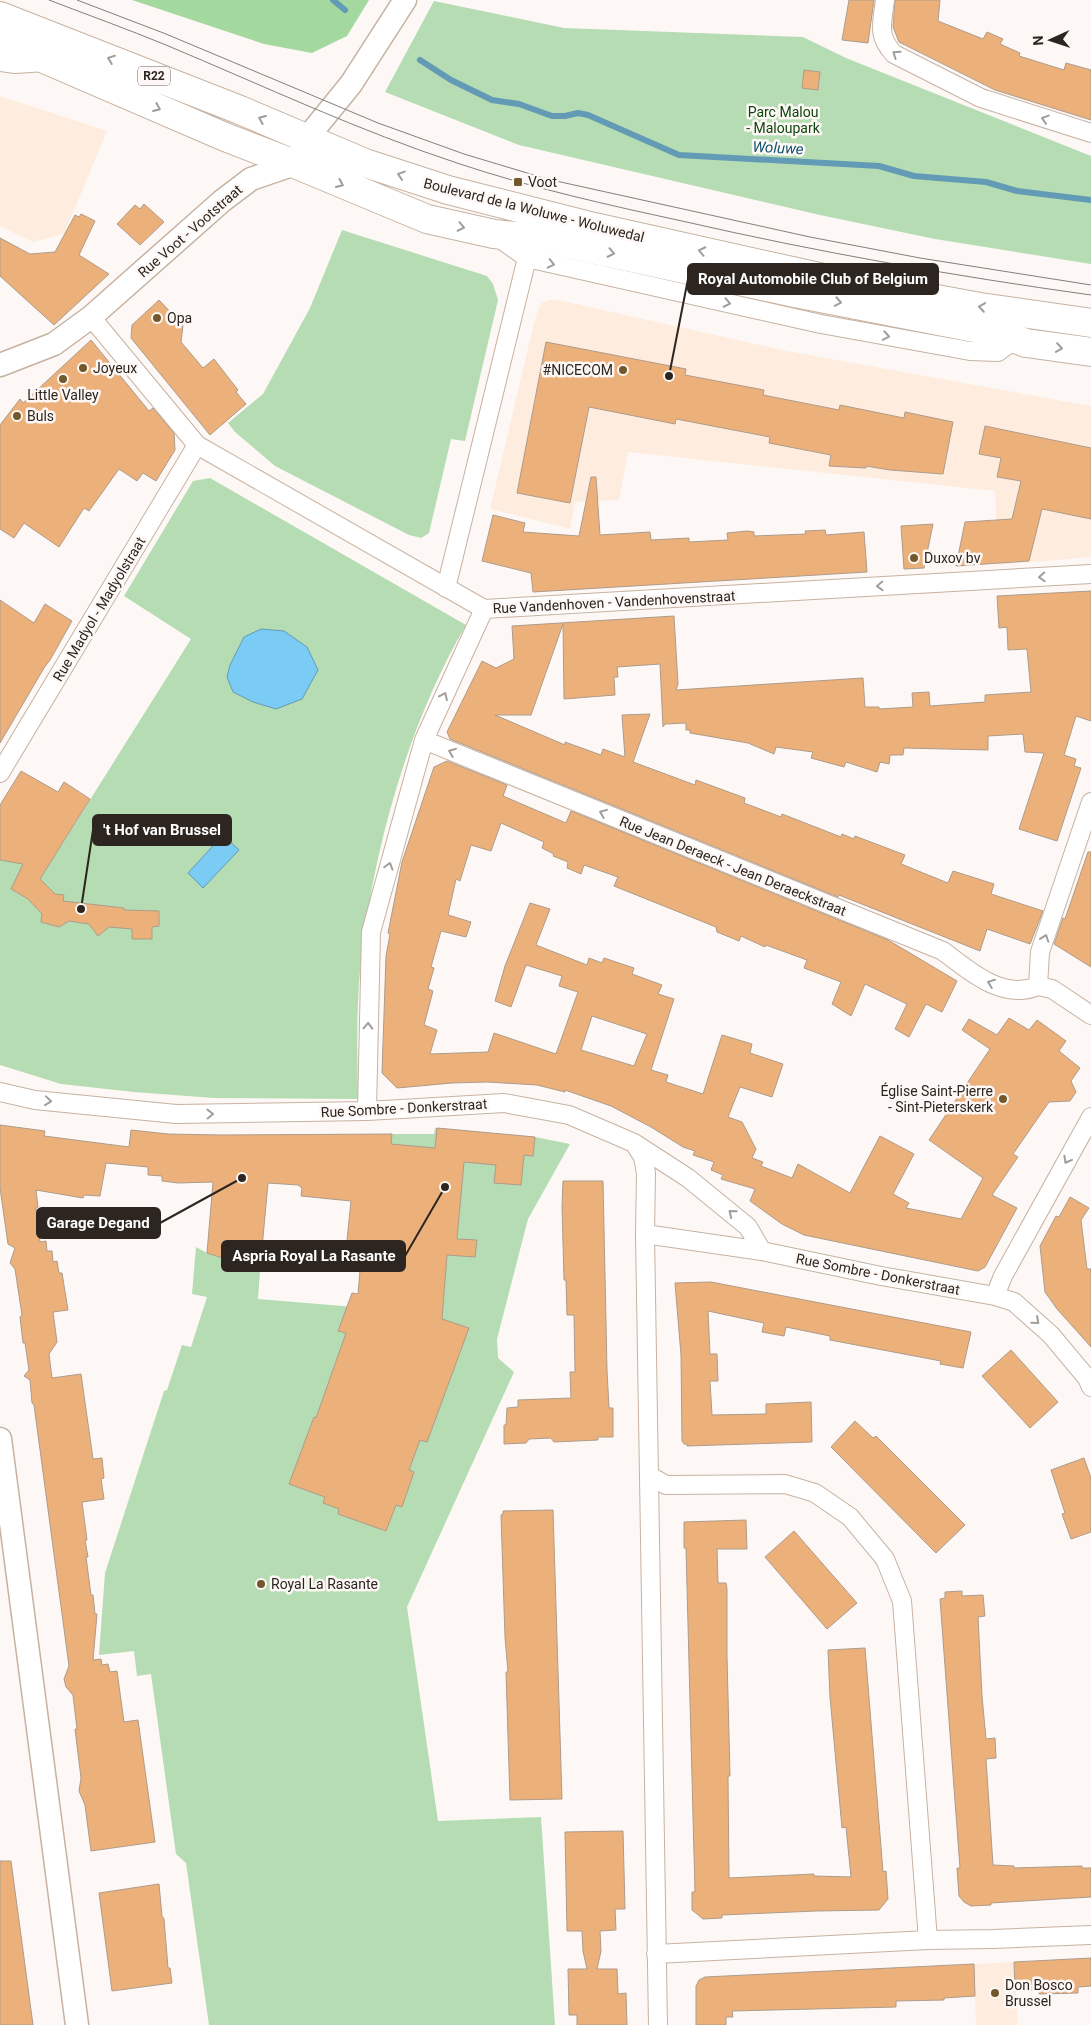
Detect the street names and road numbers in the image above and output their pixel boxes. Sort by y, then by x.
road number: R22 [138,66,170,85]
street label: Boulevard de la Woluwe - Woluwedal [422,175,646,245]
street label: Rue Voot - Vootstraat [135,181,246,280]
street label: Rue Madyol - Madyolstraat [50,534,149,684]
street label: Rue Vandenhoven - Vandenhovenstraat [492,588,736,616]
street label: Rue Jean Deraeck - Jean Deraeckstraat [617,813,849,919]
street label: Rue Sombre - Donkerstraat [320,1096,488,1120]
street label: Rue Sombre - Donkerstraat [795,1250,962,1298]

